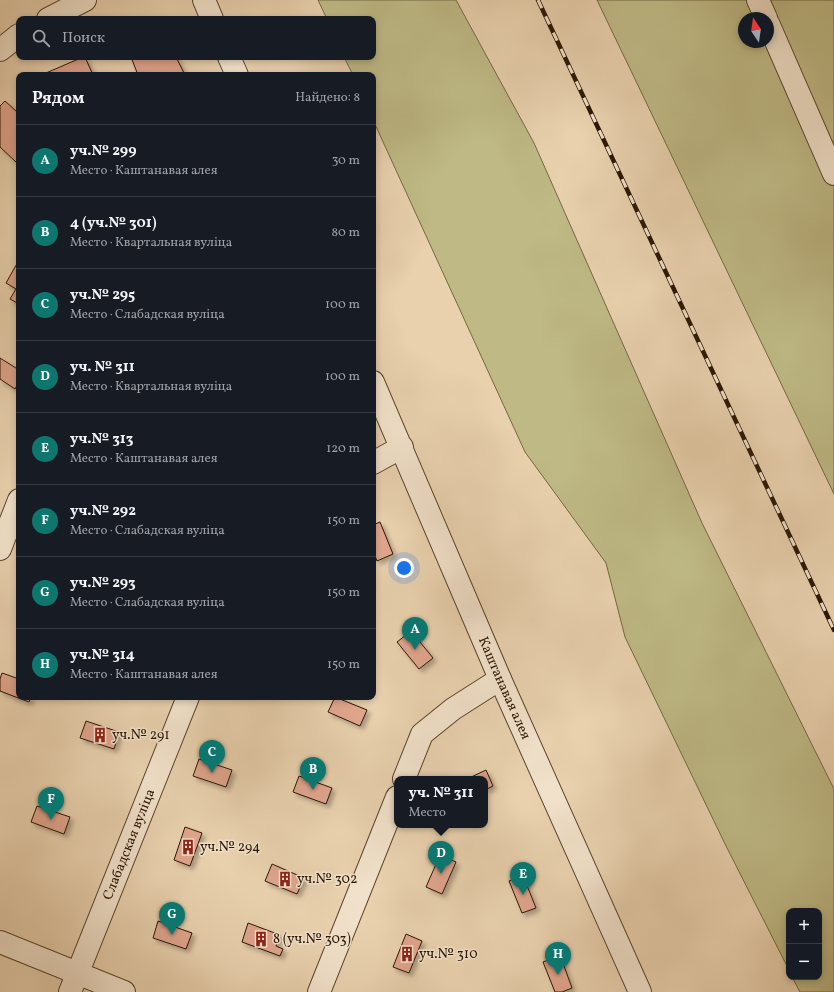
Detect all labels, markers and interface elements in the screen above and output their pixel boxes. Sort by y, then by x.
north arrow [738,12,774,48]
search box [16,16,376,60]
icon: search [30,27,52,49]
text: Поиск [62,28,105,49]
text: Рядом [32,87,85,110]
text: Найдено: 8 [295,89,360,107]
text: уч.№ 299 [70,141,137,162]
text: A [40,152,50,170]
text: 30 m [332,152,360,170]
text: Место · Каштанавая алея [70,162,217,180]
text: 4 (уч.№ 301) [70,213,157,234]
text: B [41,224,49,242]
text: 80 m [331,224,360,242]
text: Место · Квартальная вуліца [70,234,232,252]
text: уч.№ 295 [70,285,135,306]
text: C [41,296,49,314]
text: 100 m [325,296,360,314]
text: Место · Слабадская вуліца [70,306,225,324]
text: уч. № 311 [70,357,135,378]
text: D [40,368,50,386]
text: 100 m [325,368,360,386]
text: Место · Квартальная вуліца [70,378,232,396]
text: уч.№ 313 [70,429,133,450]
text: E [41,440,49,458]
text: 120 m [326,440,360,458]
text: Место · Каштанавая алея [70,450,217,468]
text: уч.№ 292 [70,501,136,522]
text: F [41,512,49,530]
text: 150 m [327,512,360,530]
text: Место · Слабадская вуліца [70,522,225,540]
your location [394,558,414,578]
text: уч.№ 293 [70,573,136,594]
text: G [40,584,50,602]
text: 150 m [327,584,360,602]
text: Место · Слабадская вуліца [70,594,225,612]
pin: A [402,617,428,650]
street label: Каштанавая алея [473,634,535,742]
text: уч.№ 314 [70,645,135,666]
text: H [40,656,50,674]
text: 150 m [327,656,360,674]
text: Место · Каштанавая алея [70,666,217,684]
building icon: уч.№ 291 [91,726,109,744]
place label: уч.№ 291 [112,726,170,745]
pin: C [199,740,225,773]
pin: B [300,757,326,790]
popup [394,776,488,828]
text: уч. № 311 [409,783,473,804]
street label: Слабадская вуліца [98,786,160,903]
pin: F [38,787,64,820]
text: Место [409,804,446,822]
building icon: уч.№ 294 [179,838,197,856]
place label: уч.№ 294 [200,838,260,857]
pin: D [428,841,454,874]
pin: E [510,862,536,895]
building icon: уч.№ 302 [276,870,294,888]
place label: уч.№ 302 [297,870,358,889]
pin: G [159,902,185,935]
map controls [786,908,822,980]
button: + [786,908,822,944]
building icon: 8 (уч.№ 303) [252,930,270,948]
place label: 8 (уч.№ 303) [273,930,351,949]
pin: H [545,942,571,975]
button: − [786,944,822,980]
building icon: уч.№ 310 [398,945,416,963]
place label: уч.№ 310 [419,945,478,964]

